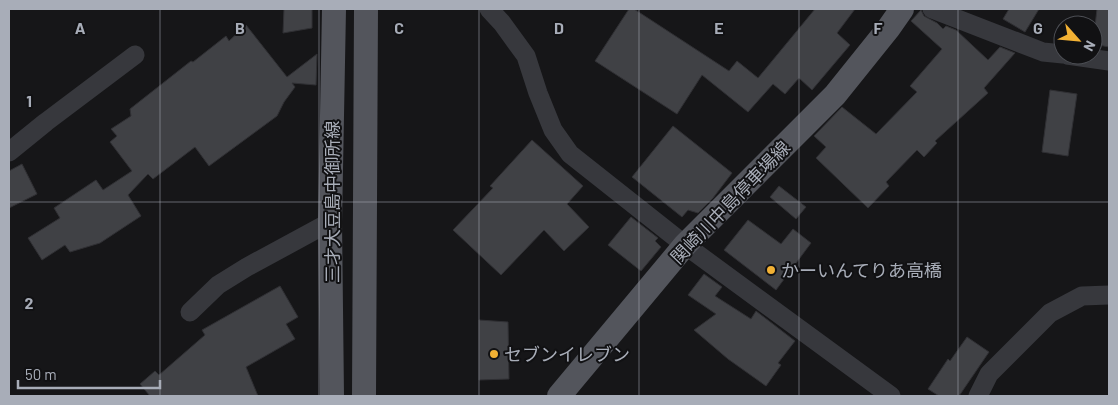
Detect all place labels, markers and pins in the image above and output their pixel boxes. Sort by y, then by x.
place label: かーいんてりあ高橋 [781,259,942,281]
marker: かーいんてりあ高橋 [765,264,777,276]
place label: セブンイレブン [504,343,630,365]
marker: セブンイレブン [488,348,500,360]

